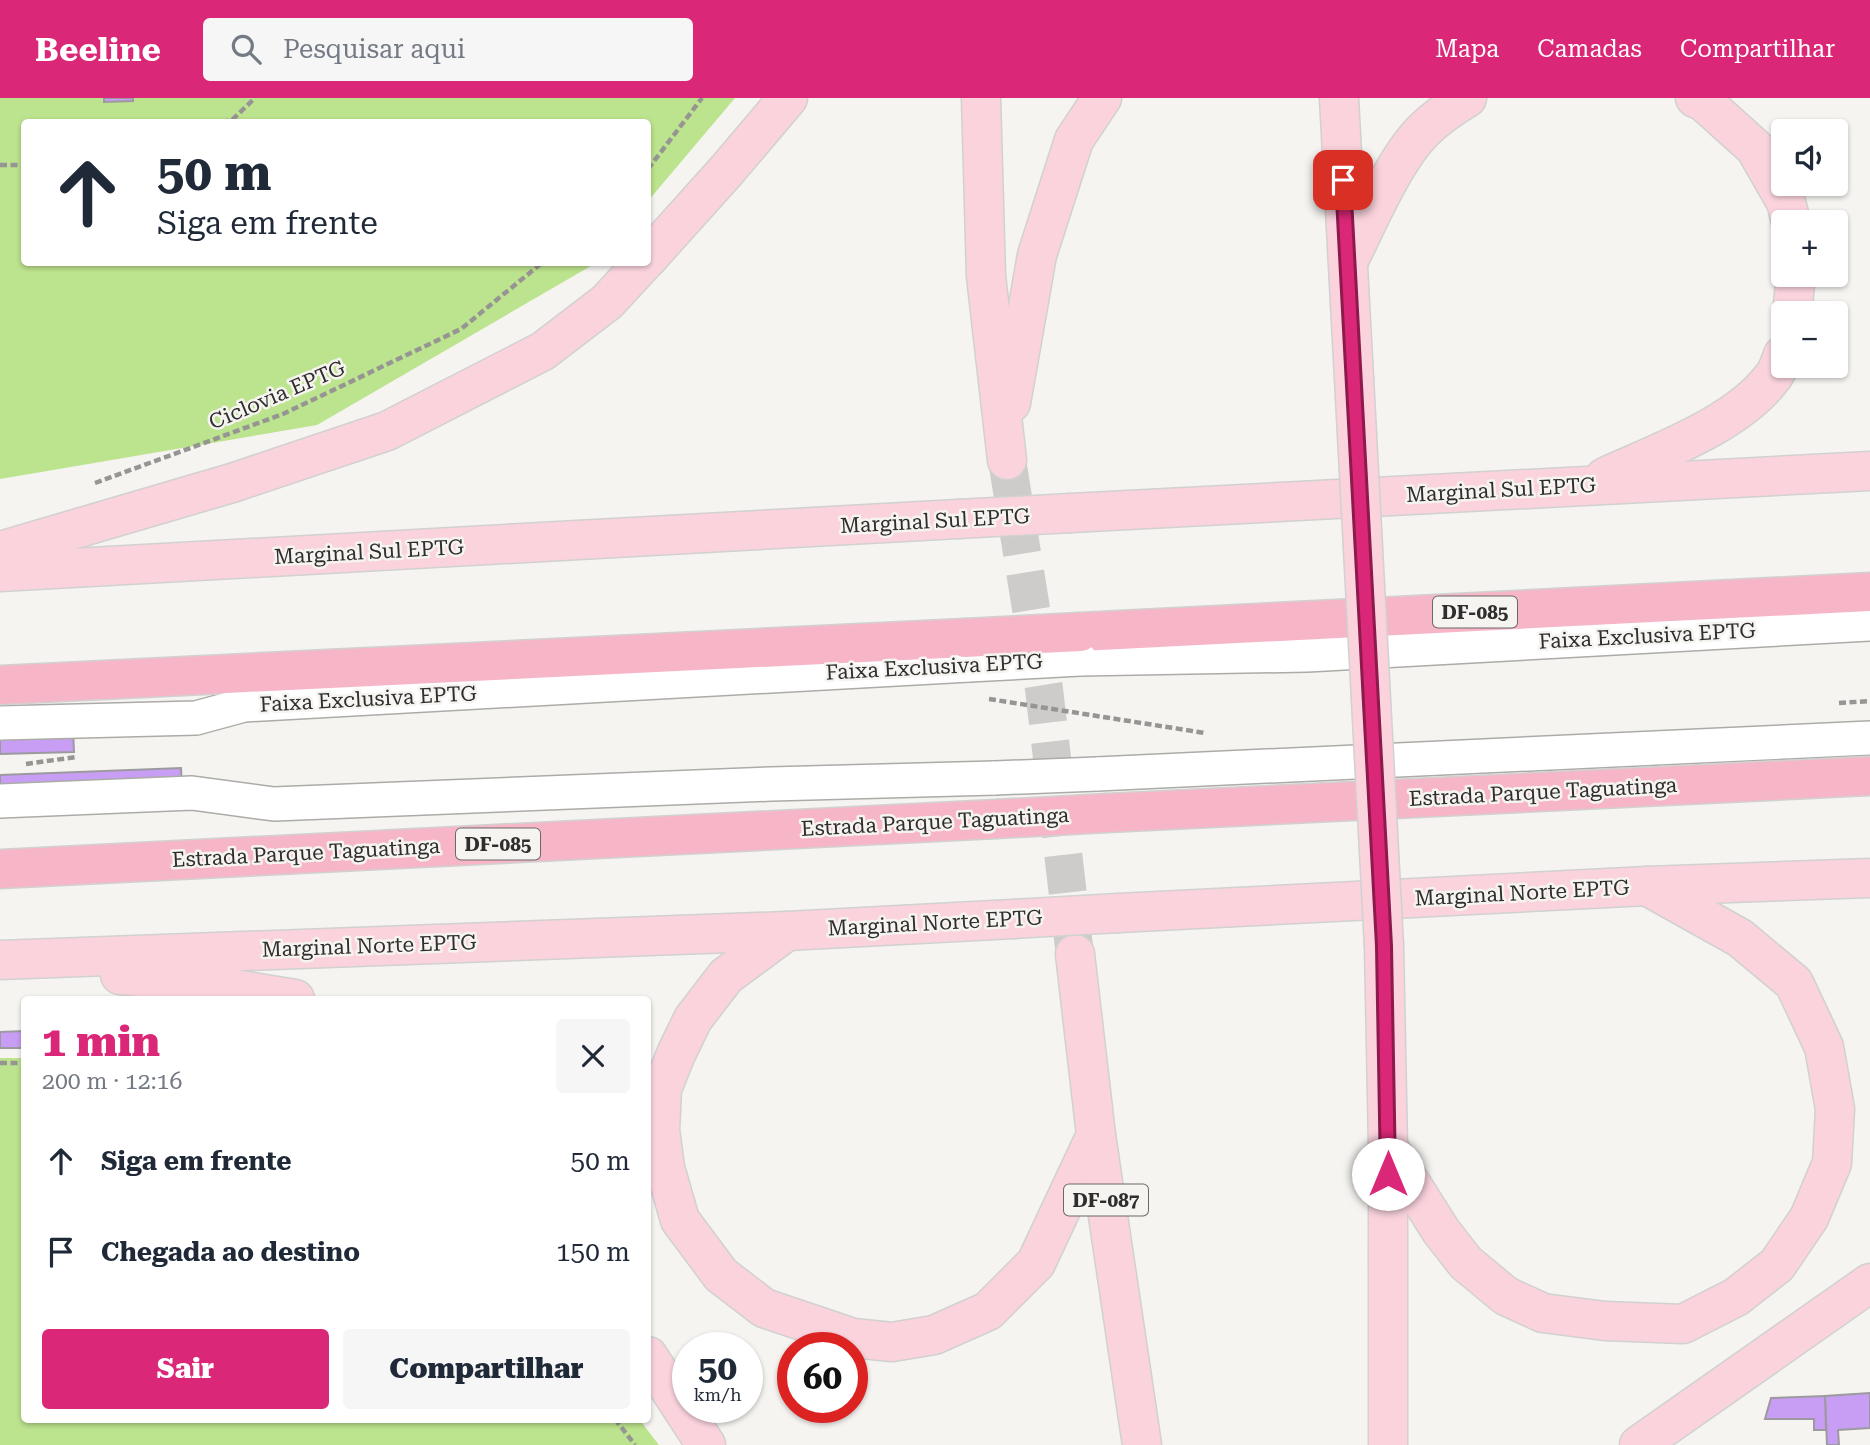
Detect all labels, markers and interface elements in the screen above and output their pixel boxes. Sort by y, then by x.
search box [203,18,693,81]
text: Beeline [35,30,161,69]
icon: search [227,30,265,68]
text: Pesquisar aqui [283,34,465,64]
text: Mapa [1435,35,1499,63]
text: Camadas [1537,35,1642,63]
text: Compartilhar [1680,35,1835,63]
map controls [1771,119,1848,378]
button: sound [1771,119,1848,196]
text: 50 m [157,145,272,202]
icon: ahead [42,147,133,238]
pin [1313,150,1373,210]
icon: arrive [1324,161,1362,199]
text: Siga em frente [157,204,378,242]
button: + [1771,210,1848,287]
button: − [1771,301,1848,378]
street label: Ciclovia EPTG [205,356,349,434]
street label: Marginal Sul EPTG [1406,473,1596,507]
street label: Marginal Sul EPTG [840,504,1030,538]
street label: Marginal Sul EPTG [274,535,464,569]
road number: DF-085 [1433,597,1517,628]
street label: Faixa Exclusiva EPTG [1538,618,1756,654]
street label: Faixa Exclusiva EPTG [825,649,1043,685]
street label: Faixa Exclusiva EPTG [259,681,477,717]
street label: Estrada Parque Taguatinga [1408,773,1678,811]
street label: Estrada Parque Taguatinga [800,803,1070,841]
road number: DF-085 [456,828,540,860]
street label: Estrada Parque Taguatinga [171,834,441,872]
street label: Marginal Norte EPTG [1414,875,1630,911]
street label: Marginal Norte EPTG [827,905,1043,941]
street label: Marginal Norte EPTG [261,930,477,962]
text: 1 min [42,1017,160,1066]
button: close [556,1019,630,1093]
text: 200 m · 12:16 [42,1068,182,1095]
position arrow [1351,1137,1425,1211]
icon: ahead [42,1142,80,1180]
text: Siga em frente [101,1146,291,1176]
text: 50 m [571,1146,630,1176]
road number: DF-087 [1064,1184,1148,1216]
icon: arrive [42,1233,80,1271]
text: Chegada ao destino [101,1237,360,1267]
text: 150 m [556,1237,630,1267]
button: Sair [42,1329,329,1409]
button: Compartilhar [343,1329,630,1409]
speed limit sign: 60 [777,1332,868,1423]
text: 50 [698,1348,737,1389]
text: km/h [693,1384,742,1405]

